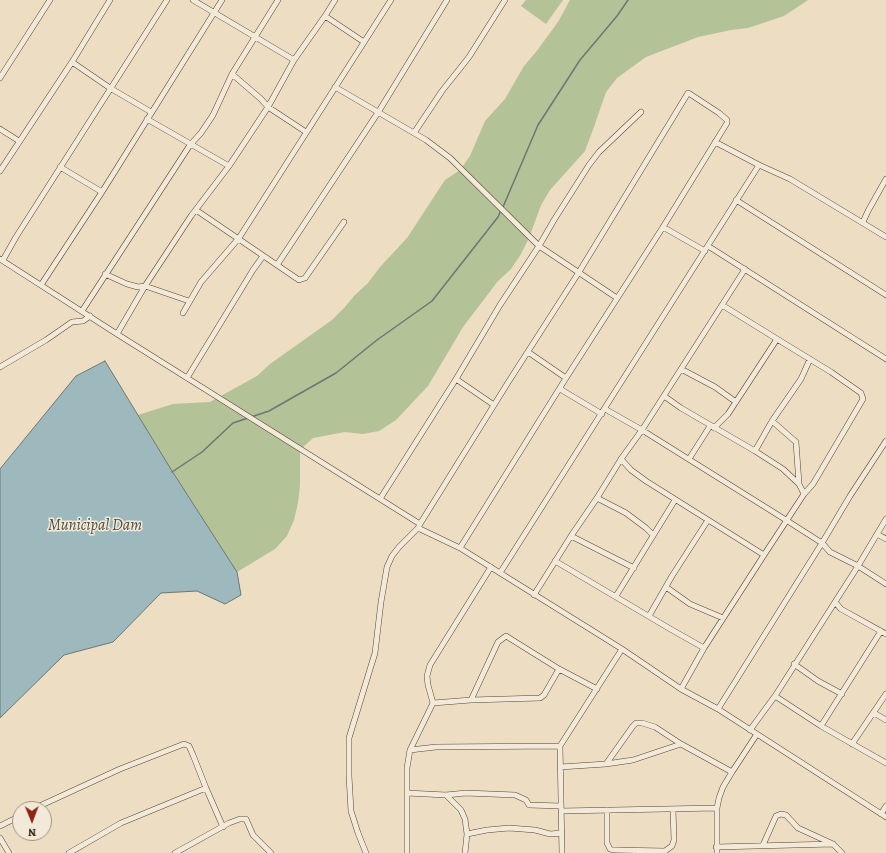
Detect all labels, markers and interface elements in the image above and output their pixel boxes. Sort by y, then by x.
water label: Municipal Dam [48,516,142,536]
north arrow [12,801,52,841]
text: N [28,825,36,840]

